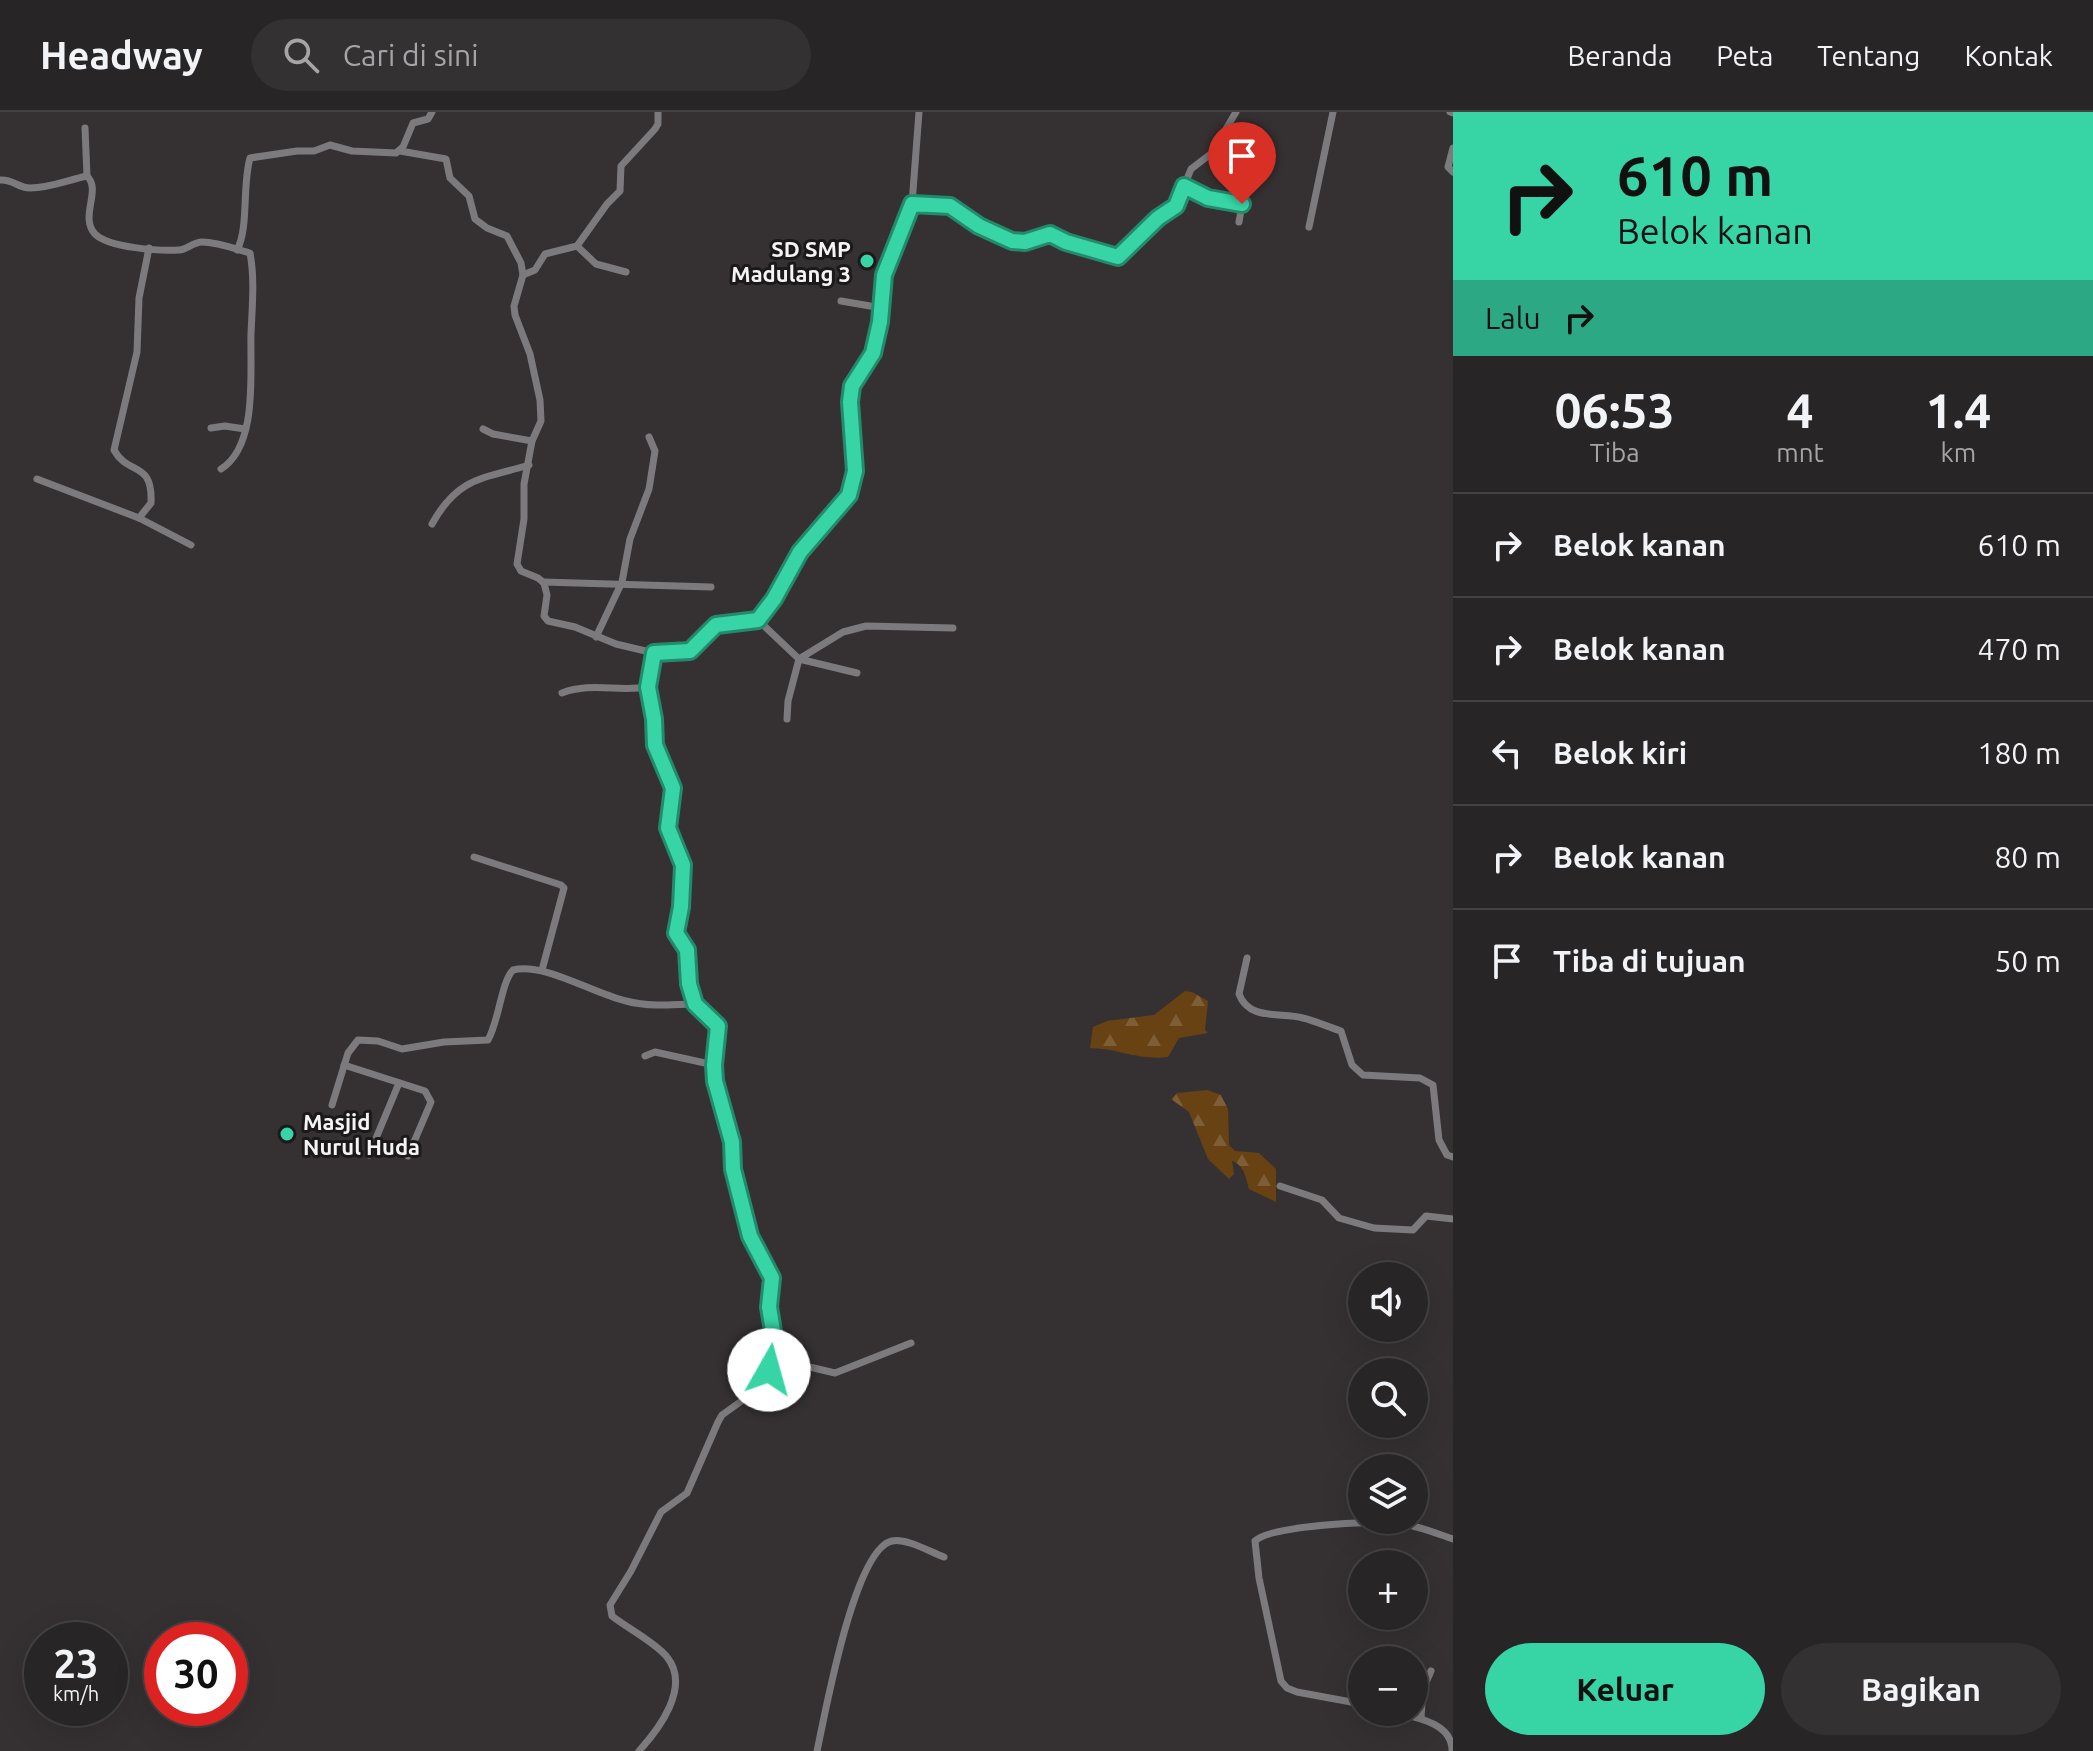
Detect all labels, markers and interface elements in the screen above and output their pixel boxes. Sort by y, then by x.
search box [251,19,811,91]
icon: search [279,33,323,77]
text: Headway [40,34,203,76]
text: Cari di sini [343,38,479,72]
text: Beranda [1567,40,1672,71]
text: Peta [1716,40,1773,71]
text: Tentang [1817,40,1920,71]
text: Kontak [1964,40,2053,71]
pin [1208,122,1276,204]
icon: arrive [1220,134,1264,178]
icon: right [1485,144,1589,248]
text: 610 m [1617,144,1773,207]
text: Belok kanan [1617,210,1813,251]
place label: SD SMP Madulang 3 [731,236,851,286]
marker: SD SMP Madulang 3 [858,252,876,270]
icon: right [1557,296,1601,340]
text: Lalu [1485,301,1541,335]
text: 06:53 [1555,383,1675,437]
text: 4 [1787,383,1814,437]
text: 1.4 [1925,383,1991,437]
text: Tiba [1590,438,1640,467]
text: mnt [1776,438,1824,467]
text: km [1941,438,1976,467]
icon: right [1485,523,1529,567]
text: Belok kanan [1553,528,1726,562]
text: 610 m [1977,528,2061,562]
icon: right [1485,627,1529,671]
text: Belok kanan [1553,632,1726,666]
text: 470 m [1977,632,2061,666]
icon: left [1485,731,1529,775]
text: Belok kiri [1553,736,1687,770]
text: 180 m [1977,736,2061,770]
icon: right [1485,835,1529,879]
text: Belok kanan [1553,840,1726,874]
text: 80 m [1994,840,2061,874]
icon: arrive [1485,939,1529,983]
text: Tiba di tujuan [1553,944,1746,978]
text: 50 m [1994,944,2061,978]
place label: Masjid Nurul Huda [303,1109,420,1159]
marker: Masjid Nurul Huda [278,1125,296,1143]
map controls [1348,1262,1428,1726]
button: sound [1348,1262,1428,1342]
position arrow [727,1328,811,1412]
button: search [1348,1358,1428,1438]
button: layers [1348,1454,1428,1534]
button: + [1348,1550,1428,1630]
speed limit sign: 30 [144,1622,248,1726]
text: 23 [53,1641,99,1686]
button: Keluar [1485,1643,1765,1735]
button: Bagikan [1781,1643,2061,1735]
button: − [1348,1646,1428,1726]
text: km/h [53,1682,99,1705]

